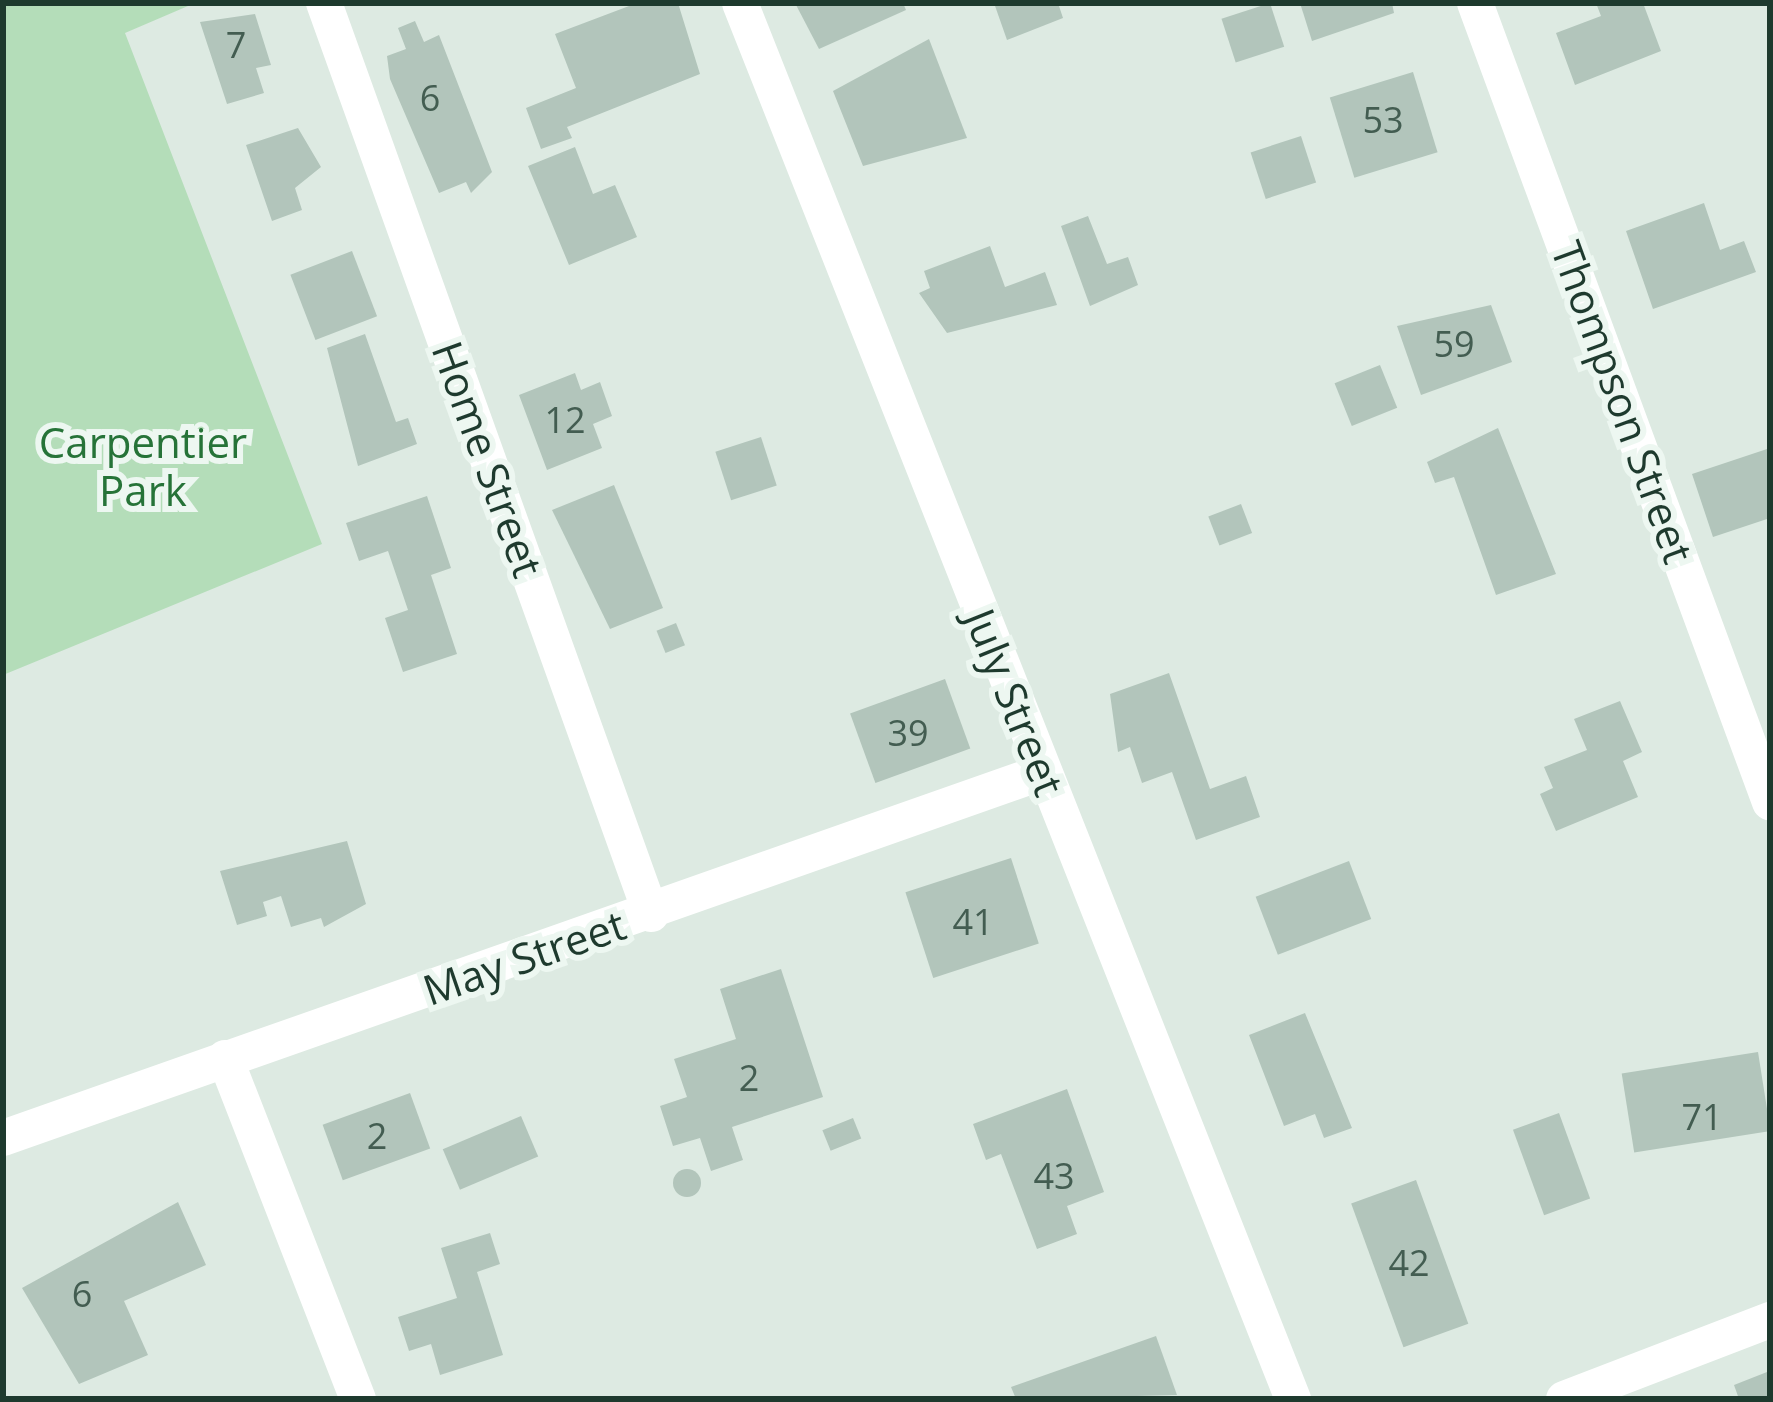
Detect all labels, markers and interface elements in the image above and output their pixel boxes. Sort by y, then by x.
house number: 7 [226,23,246,67]
house number: 6 [420,76,440,120]
house number: 53 [1362,98,1404,142]
street label: Thompson Street [1542,235,1704,569]
house number: 59 [1433,322,1475,366]
street label: Home Street [422,334,554,584]
house number: 12 [544,398,586,442]
park label: Carpentier Park [39,417,247,516]
street label: July Street [955,601,1075,803]
house number: 39 [887,711,929,755]
street label: May Street [416,899,632,1015]
house number: 41 [952,900,994,944]
house number: 2 [739,1056,759,1100]
house number: 71 [1681,1095,1723,1139]
house number: 2 [367,1114,387,1158]
house number: 43 [1033,1154,1075,1198]
house number: 42 [1388,1241,1430,1285]
house number: 6 [72,1272,92,1316]

